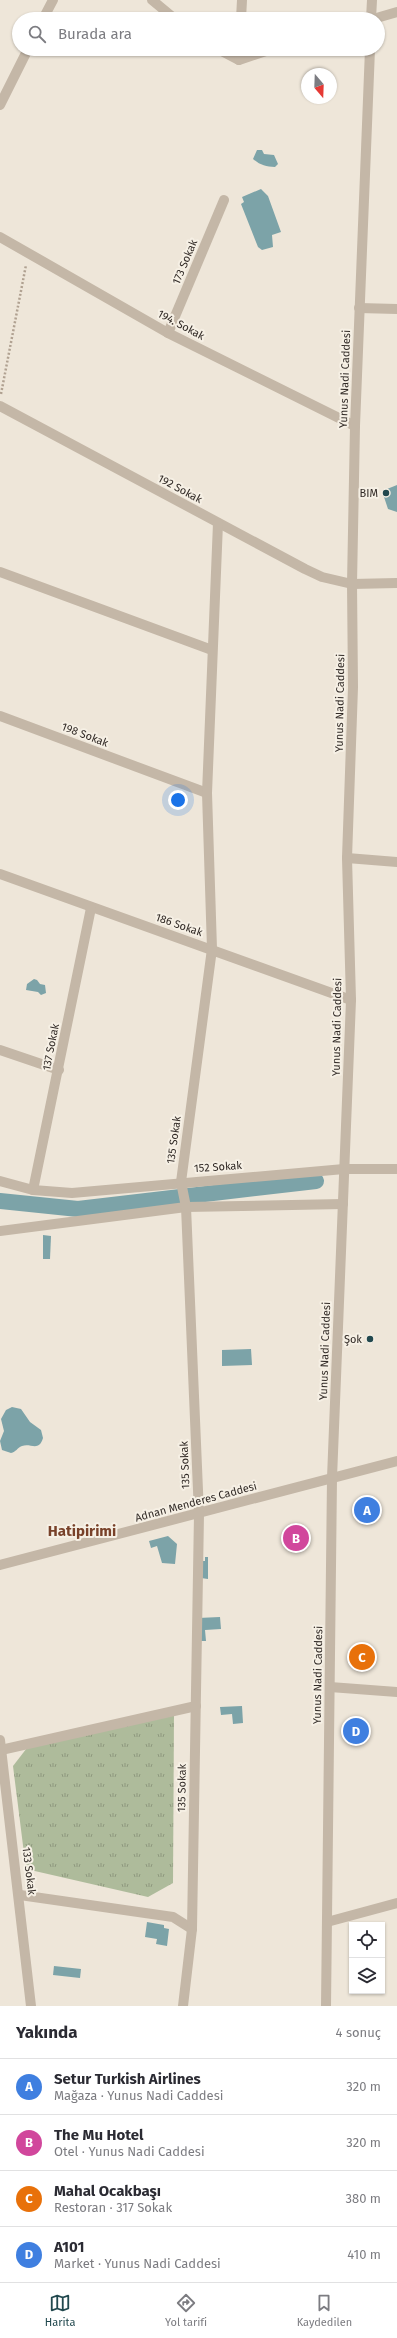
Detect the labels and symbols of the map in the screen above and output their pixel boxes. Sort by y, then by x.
north arrow [301,68,337,104]
street label: 173 Sokak [170,237,200,286]
street label: 194. Sokak [155,307,207,343]
street label: Yunus Nadi Caddesi [337,330,353,428]
street label: 192 Sokak [156,472,205,506]
place label: BIM [360,487,378,500]
marker: BIM [381,488,391,498]
street label: Yunus Nadi Caddesi [333,654,347,752]
street label: 198 Sokak [60,720,111,750]
your location [168,790,188,810]
street label: 186 Sokak [154,911,205,939]
street label: Yunus Nadi Caddesi [330,978,344,1076]
street label: 137 Sokak [40,1022,62,1072]
street label: 135 Sokak [164,1115,184,1165]
street label: 152 Sokak [194,1159,243,1175]
street label: Yunus Nadi Caddesi [317,1302,333,1400]
place label: Şok [344,1333,362,1346]
marker: Şok [365,1334,375,1344]
street label: 135 Sokak [178,1440,192,1489]
street label: Adnan Menderes Caddesi [134,1479,258,1525]
pin: A [354,1495,380,1525]
district label: Hatipirimi [48,1522,116,1540]
pin: B [283,1523,309,1553]
street label: Yunus Nadi Caddesi [311,1626,325,1724]
pin: C [349,1642,375,1672]
pin: D [343,1716,369,1746]
street label: 135 Sokak [175,1763,189,1812]
street label: 133 Sokak [20,1846,38,1896]

